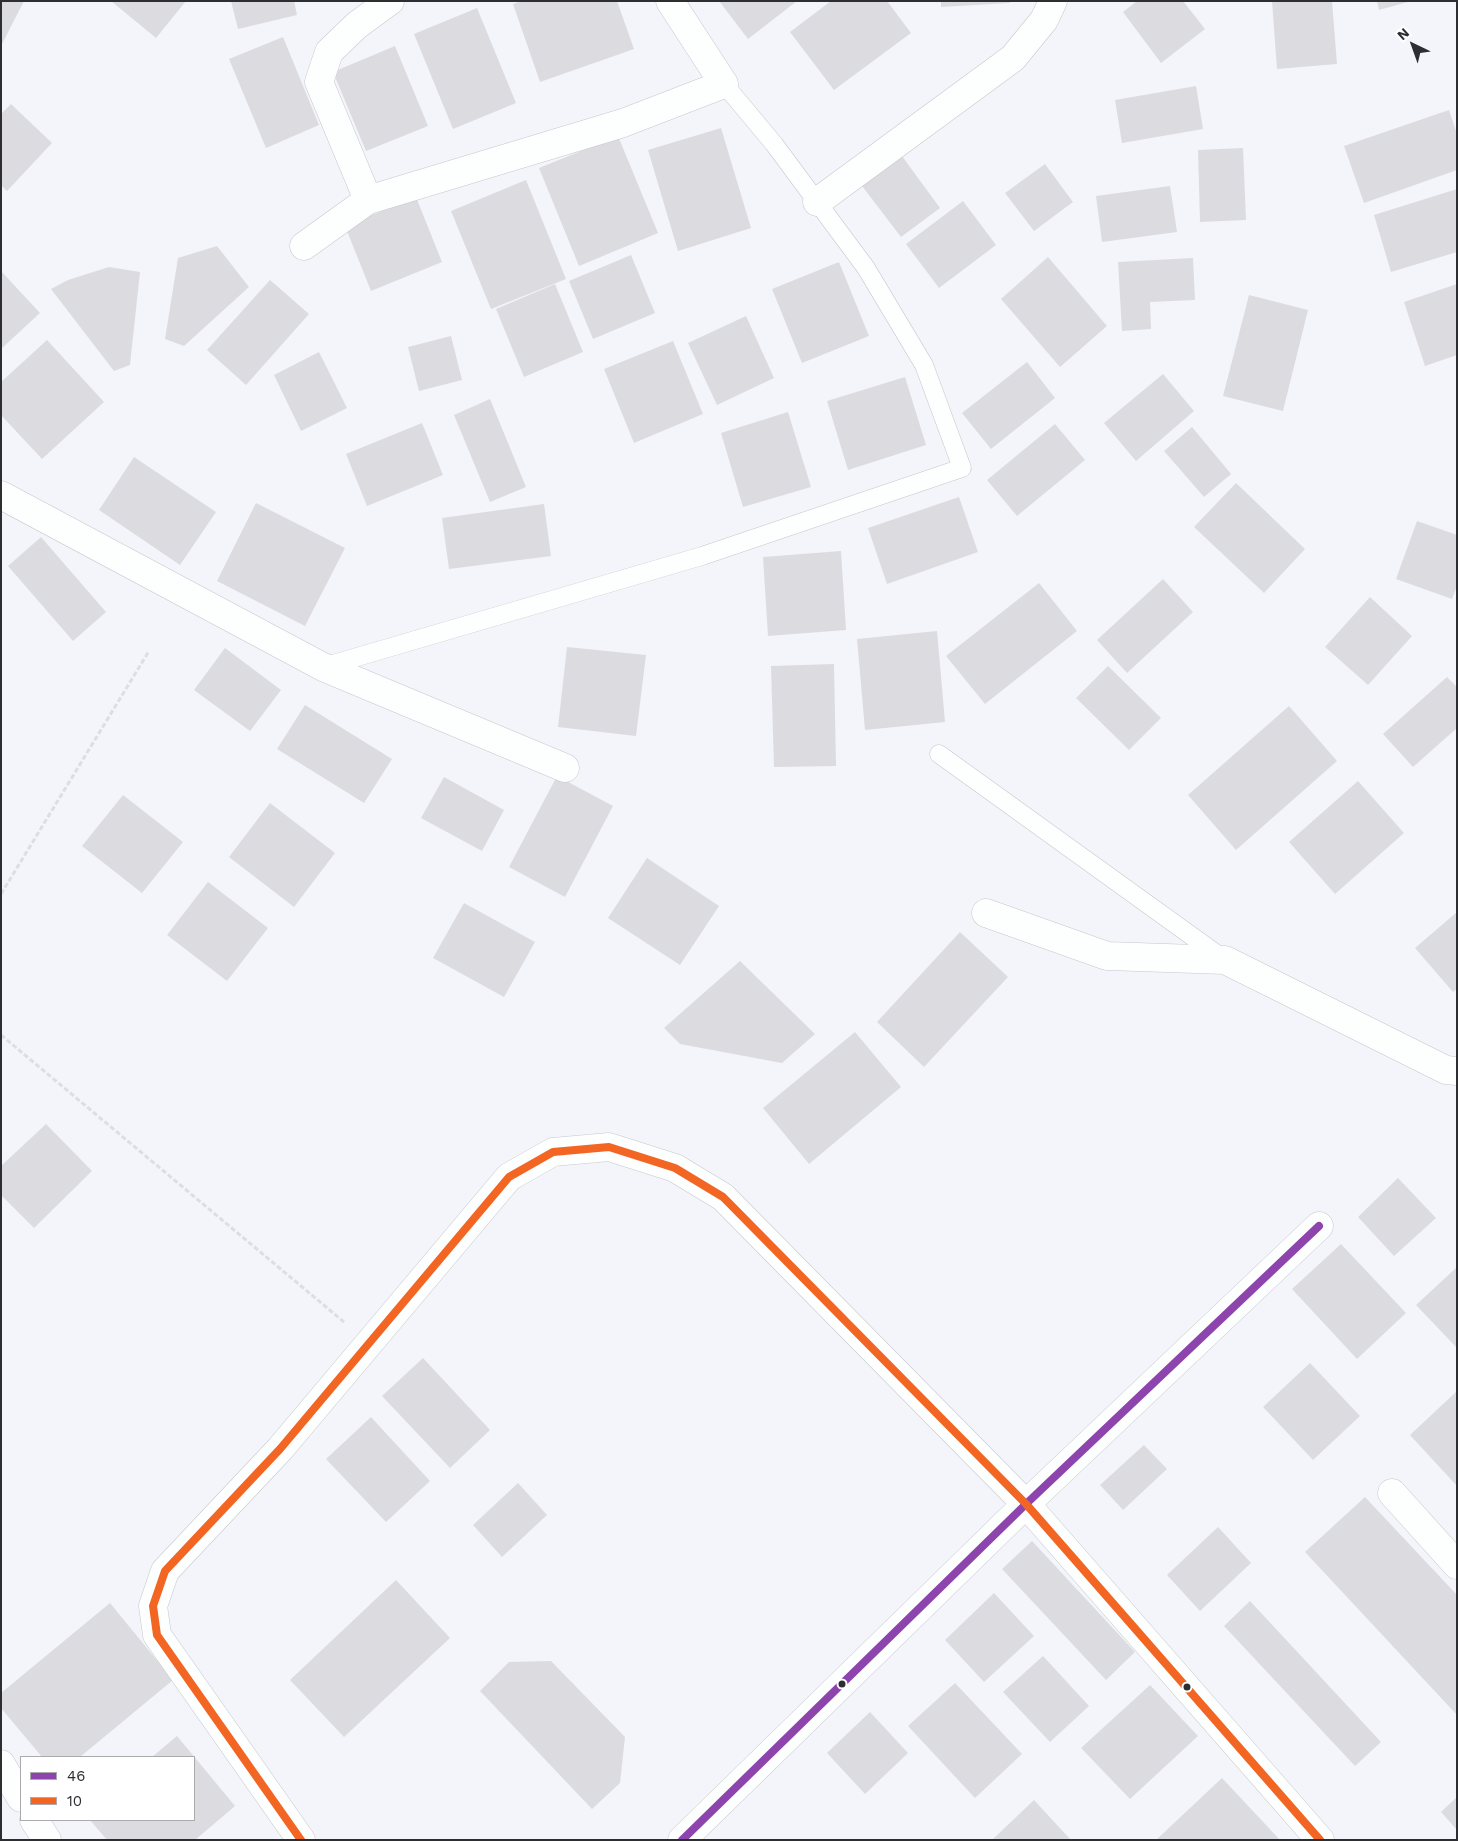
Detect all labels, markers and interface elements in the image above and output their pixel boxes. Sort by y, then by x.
north arrow [1388,20,1438,70]
text: N [1394,24,1412,43]
unlabelled marker [837,1679,847,1689]
unlabelled marker [1182,1682,1192,1692]
legend [20,1756,195,1821]
text: 46 [67,1767,85,1785]
text: 10 [67,1792,82,1810]

